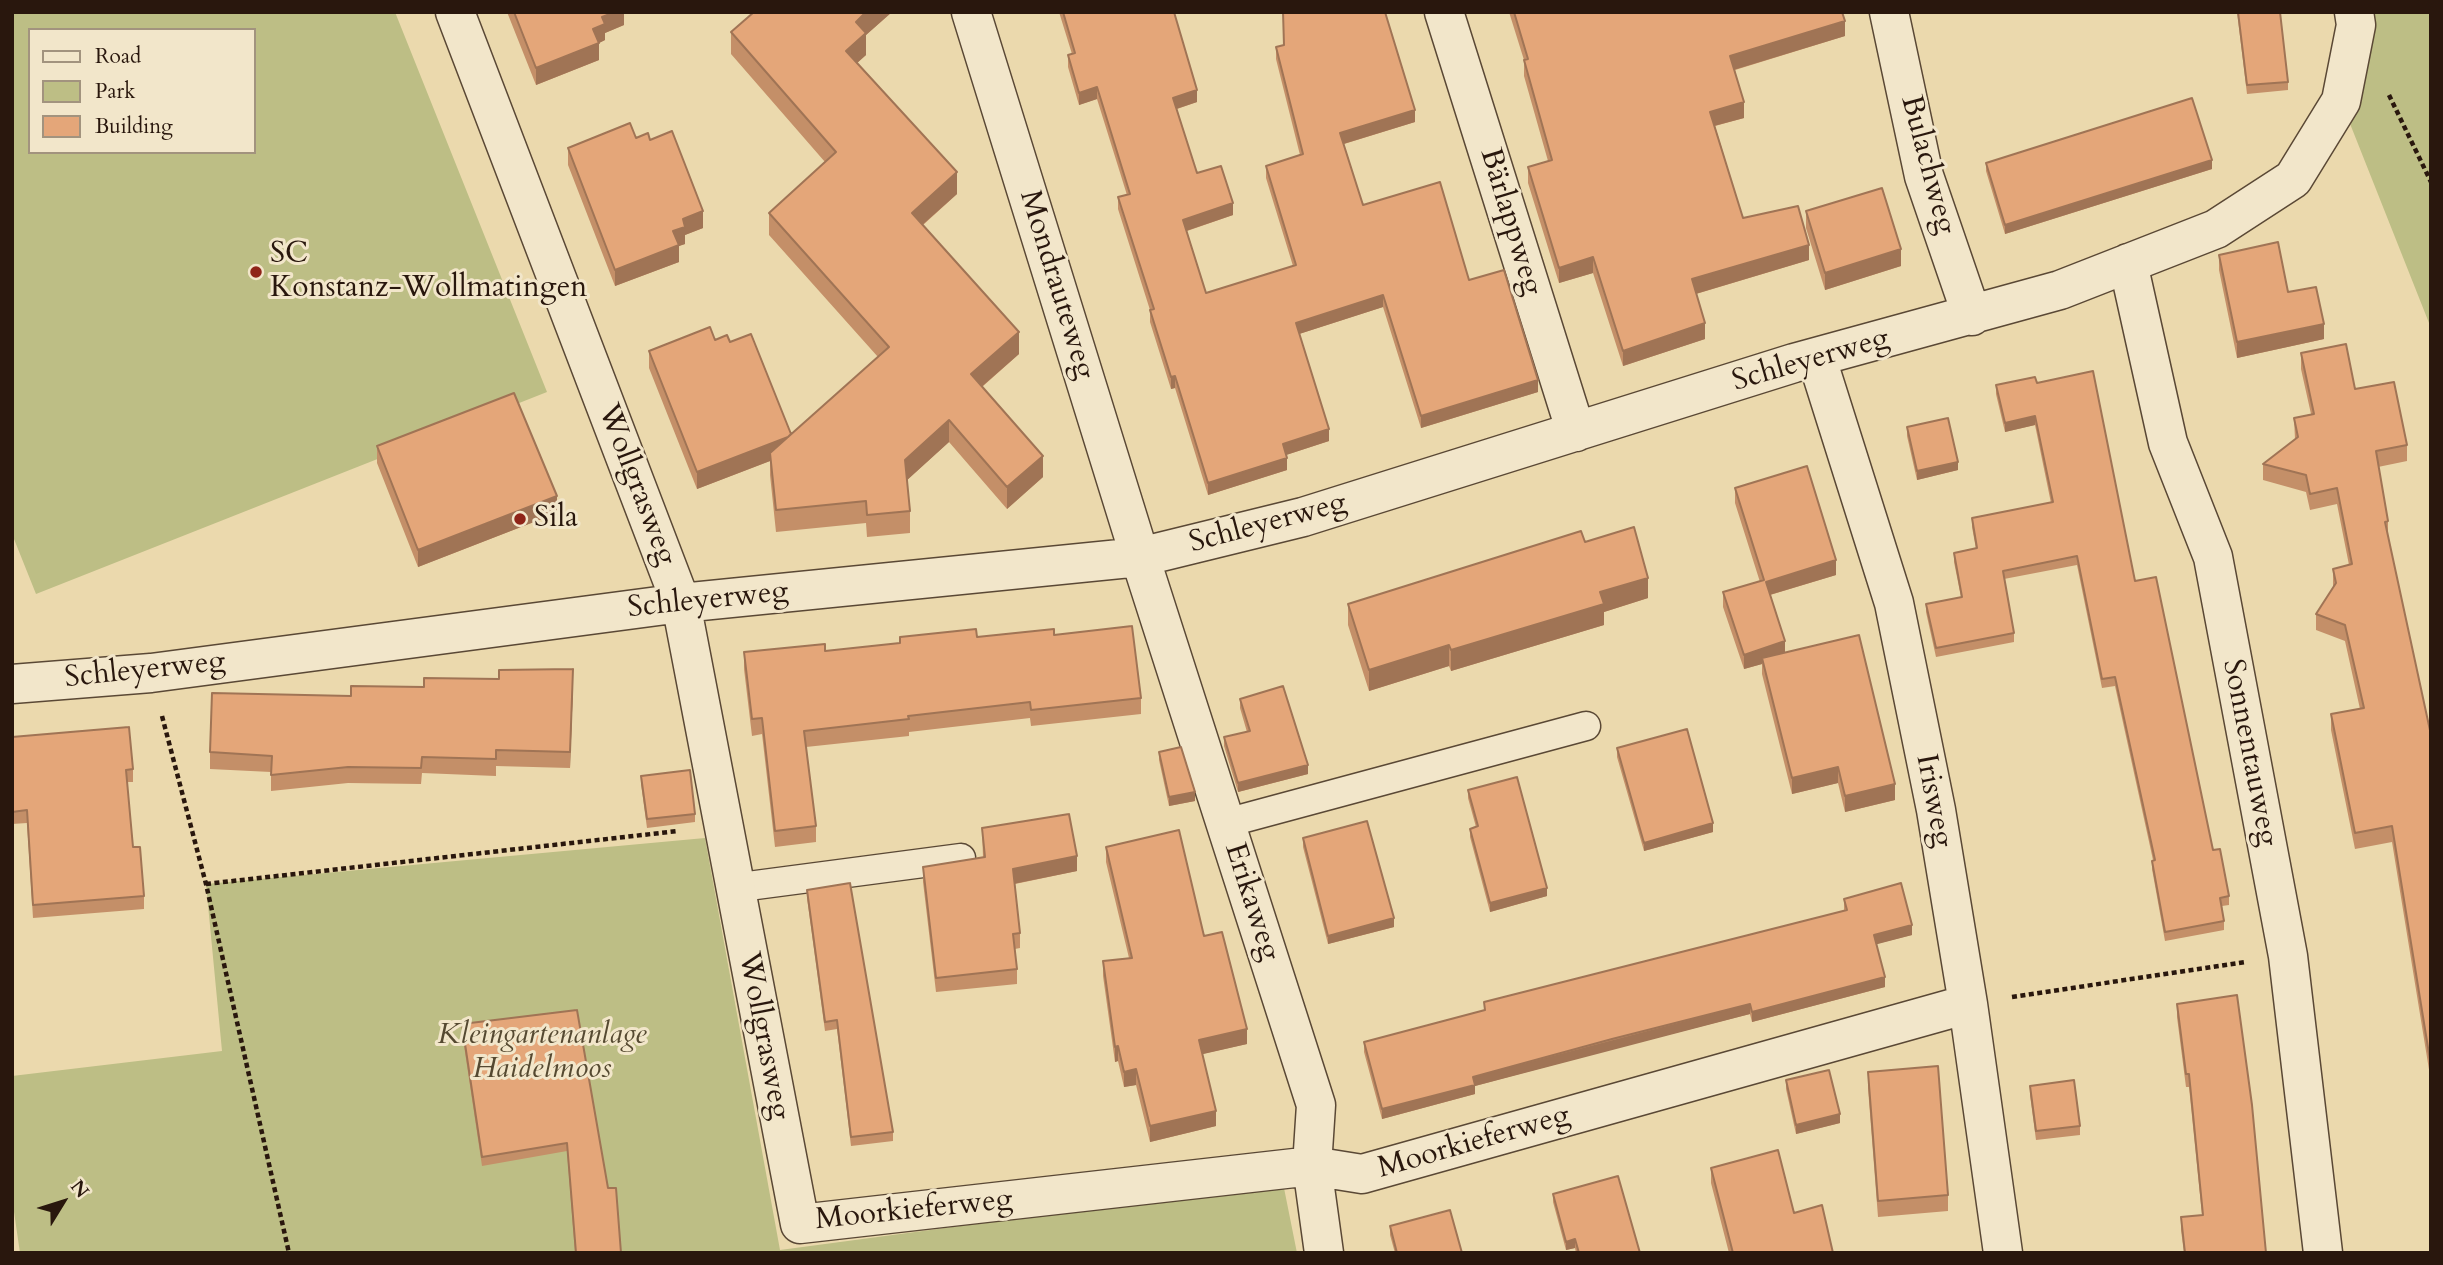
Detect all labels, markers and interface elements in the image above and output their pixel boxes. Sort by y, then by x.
legend [28,28,256,154]
text: Road [95,42,141,71]
text: Park [95,77,135,106]
street label: Bulachweg [1891,92,1963,238]
text: Building [95,112,173,141]
street label: Bärlappweg [1471,144,1549,300]
street label: Mondrauteweg [1010,186,1102,384]
place label: SC Konstanz-Wollmatingen [270,237,587,308]
marker: SC Konstanz-Wollmatingen [248,264,264,280]
street label: Schleyerweg [1728,321,1894,401]
street label: Wollgrasweg [589,399,683,571]
street label: Schleyerweg [1185,486,1351,562]
place label: Sila [534,501,578,537]
marker: Sila [512,511,528,527]
street label: Schleyerweg [626,575,790,627]
street label: Schleyerweg [63,645,227,697]
street label: Sonnentauweg [2213,657,2285,849]
street label: Irisweg [1906,751,1960,851]
street label: Erikaweg [1215,839,1287,965]
street label: Wollgrasweg [729,949,797,1123]
park label: Kleingartenanlage Haidelmoos [438,1018,646,1088]
street label: Moorkieferweg [1374,1098,1574,1188]
north arrow [28,1167,98,1237]
text: N [64,1175,95,1204]
street label: Moorkieferweg [814,1183,1014,1239]

